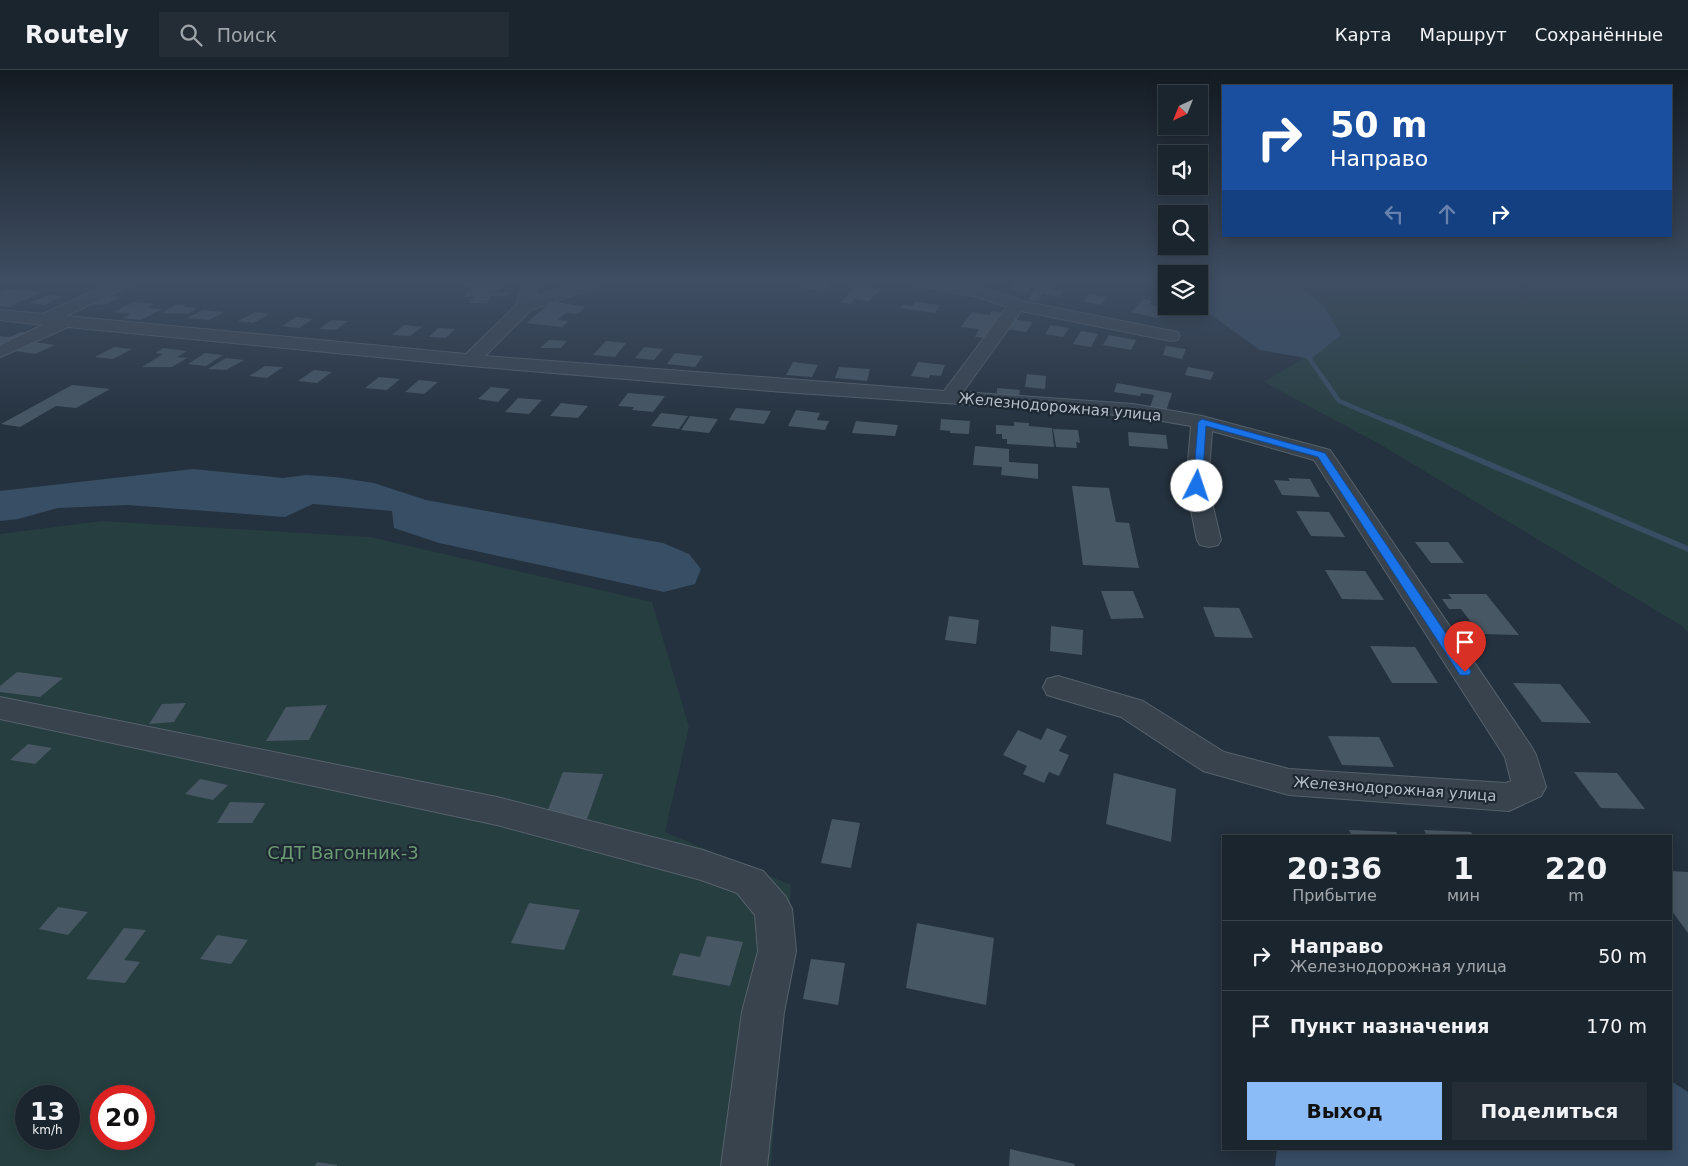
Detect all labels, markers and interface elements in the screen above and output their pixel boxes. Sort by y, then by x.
search box [159,12,509,57]
text: Routely [25,21,129,49]
icon: search [177,21,205,49]
text: Поиск [217,24,277,46]
text: Карта [1335,24,1392,45]
text: Маршрут [1420,24,1507,45]
text: Сохранённые [1535,24,1663,45]
north arrow [1158,85,1208,135]
map controls [1158,85,1208,315]
icon: right [1247,105,1312,170]
text: 50 m [1330,105,1427,145]
button: sound [1158,145,1208,195]
text: Направо [1330,146,1428,171]
icon: left [1380,200,1408,228]
icon: ahead [1433,200,1461,228]
icon: right [1486,200,1514,228]
button: search [1158,205,1208,255]
button: layers [1158,265,1208,315]
street label: Железнодорожная улица [958,389,1162,425]
position arrow [1170,459,1222,511]
pin [1444,621,1486,672]
icon: arrive [1451,628,1479,656]
street label: Железнодорожная улица [1293,773,1497,805]
park label: СДТ Вагонник-3 [267,842,419,863]
text: 20:36 [1287,851,1382,886]
text: 1 [1453,851,1474,886]
text: 220 [1545,851,1607,886]
text: Прибытие [1292,886,1377,905]
text: мин [1447,886,1480,905]
text: m [1568,886,1584,905]
text: Направо [1290,935,1383,957]
icon: right [1247,942,1275,970]
text: 50 m [1598,945,1647,967]
text: Железнодорожная улица [1290,957,1507,976]
icon: arrive [1247,1012,1275,1040]
text: Пункт назначения [1290,1015,1489,1037]
text: 170 m [1586,1015,1647,1037]
button: Выход [1247,1082,1442,1140]
button: Поделиться [1452,1082,1647,1140]
speed limit sign: 20 [90,1085,155,1150]
text: 13 [30,1097,65,1126]
text: km/h [32,1123,63,1137]

